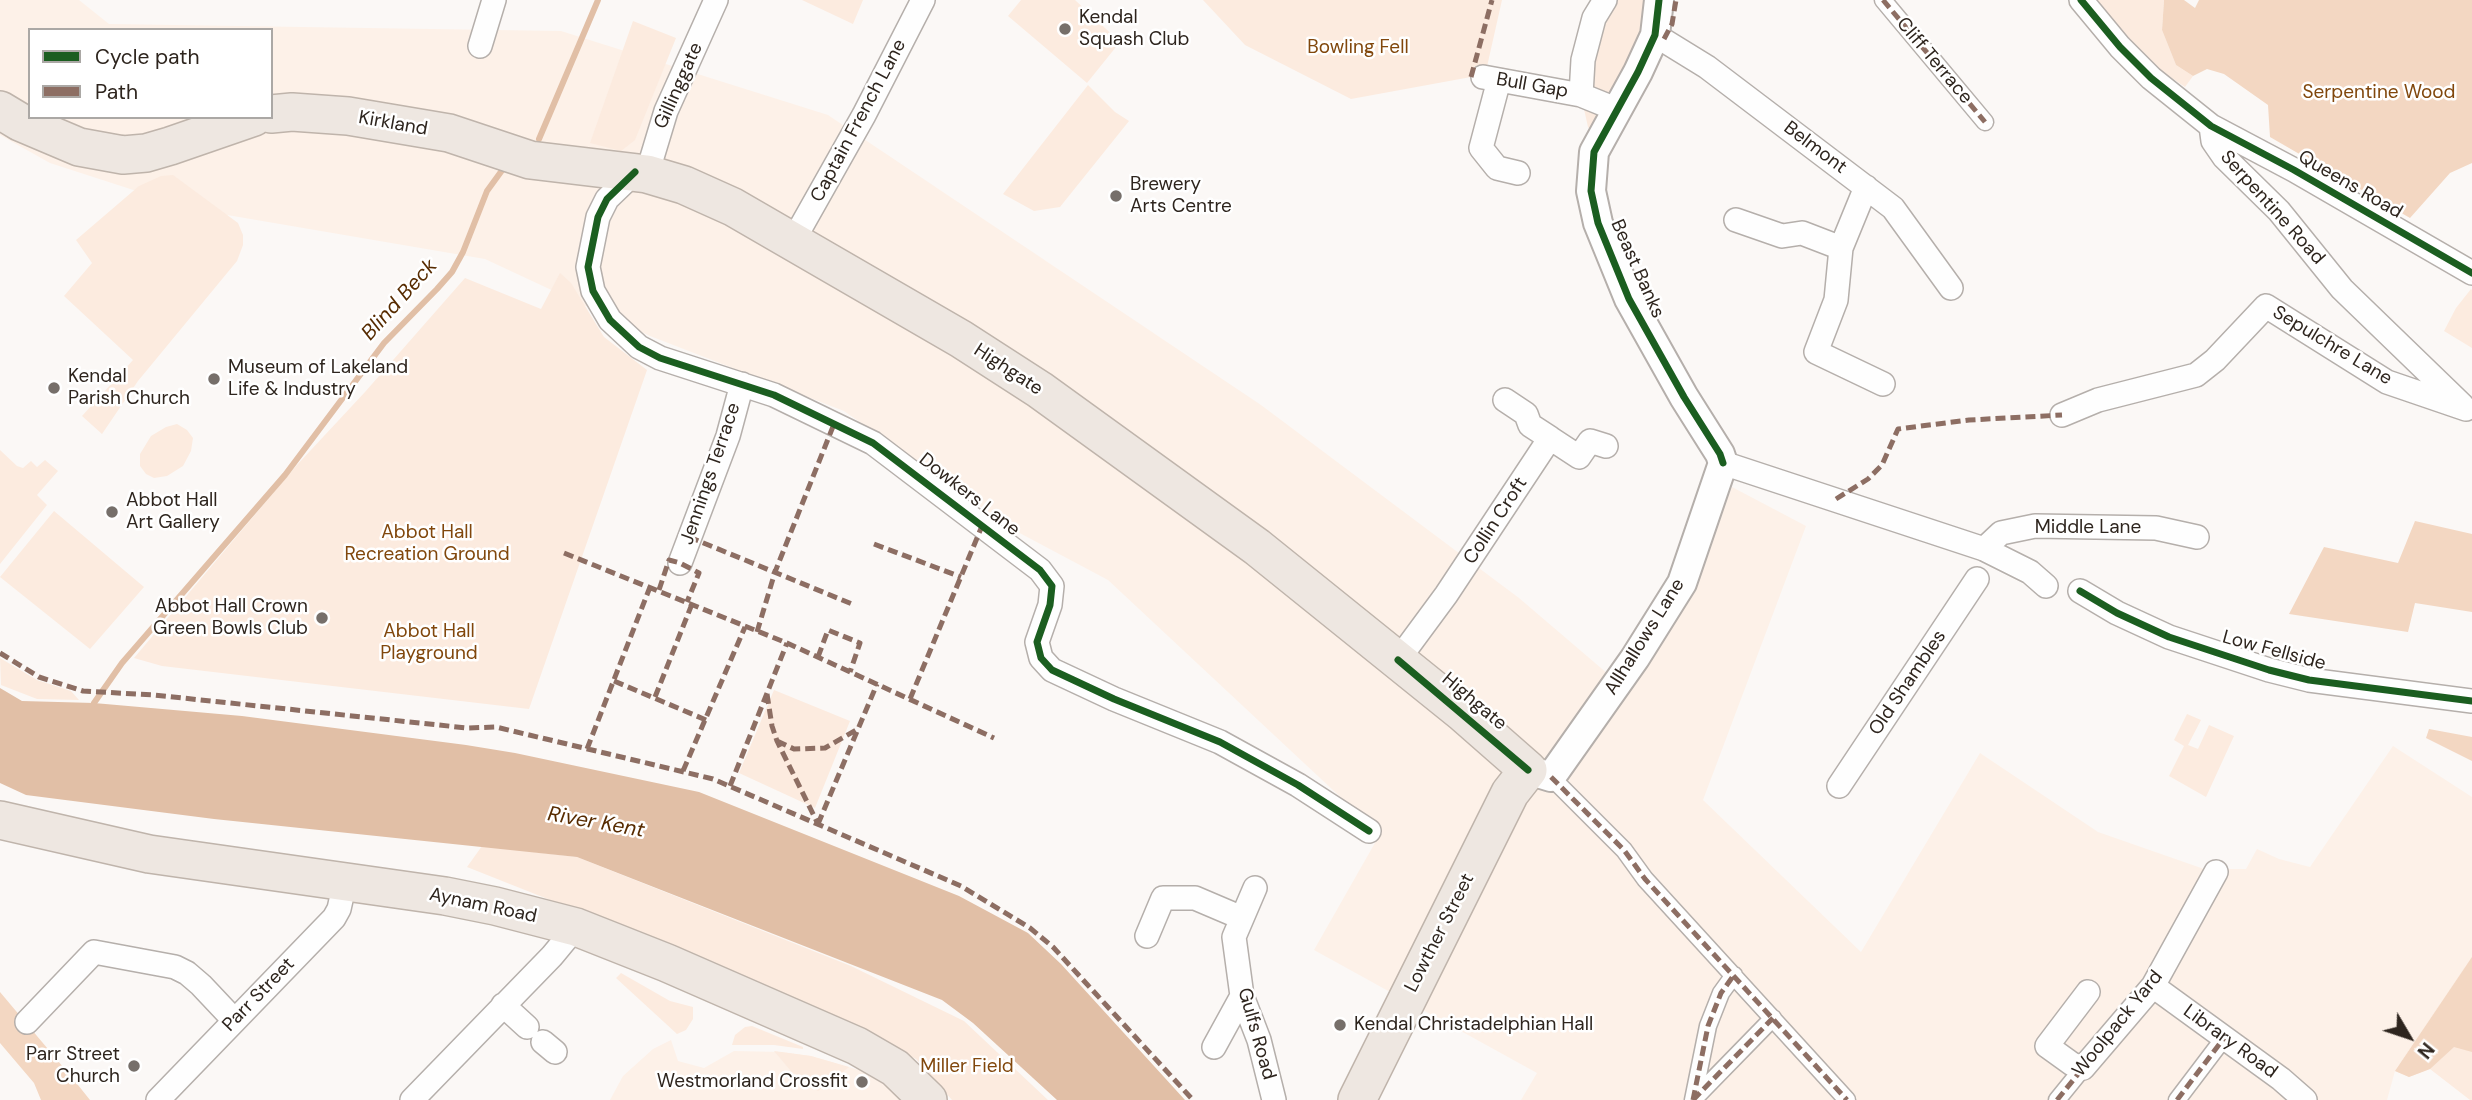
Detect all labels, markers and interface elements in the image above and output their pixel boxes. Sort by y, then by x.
place label: Kendal Squash Club [1079,7,1189,51]
street label: Cliff Terrace [1891,13,1977,109]
marker: Kendal Squash Club [1057,21,1073,37]
legend [28,28,273,119]
street label: Captain French Lane [806,36,912,206]
park label: Bowling Fell [1307,37,1409,59]
street label: Gillinggate [650,39,708,133]
text: Cycle path [95,43,200,71]
street label: Bull Gap [1494,68,1570,104]
text: Path [95,78,138,106]
park label: Serpentine Wood [2302,82,2456,104]
street label: Kirkland [357,107,429,141]
street label: Belmont [1779,117,1851,179]
street label: Serpentine Road [2215,146,2329,270]
street label: Queens Road [2294,146,2406,224]
place label: Brewery Arts Centre [1130,174,1232,218]
marker: Brewery Arts Centre [1108,188,1124,204]
street label: Beast Banks [1605,216,1669,322]
water label: Blind Beck [357,254,443,346]
street label: Sepulchre Lane [2268,301,2396,391]
street label: Highgate [969,339,1047,401]
place label: Museum of Lakeland Life & Industry [228,357,408,401]
place label: Kendal Parish Church [68,366,190,410]
marker: Museum of Lakeland Life & Industry [206,371,222,387]
marker: Kendal Parish Church [46,380,62,396]
street label: Jennings Terrace [676,400,746,548]
street label: Dowkers Lane [914,449,1024,541]
street label: Collin Croft [1459,473,1533,569]
place label: Abbot Hall Art Gallery [126,490,220,534]
marker: Abbot Hall Art Gallery [104,504,120,520]
street label: Middle Lane [2035,517,2141,539]
park label: Abbot Hall Recreation Ground [344,522,510,566]
street label: Allhallows Lane [1600,575,1690,699]
place label: Abbot Hall Crown Green Bowls Club [153,596,308,640]
marker: Abbot Hall Crown Green Bowls Club [314,610,330,626]
park label: Abbot Hall Playground [380,621,478,665]
street label: Old Shambles [1865,626,1951,740]
street label: Low Fellside [2220,626,2328,676]
street label: Highgate [1437,668,1511,736]
water label: River Kent [546,802,646,844]
street label: Lowther Street [1400,870,1480,996]
street label: Aynam Road [427,883,539,929]
street label: Parr Street [218,953,300,1037]
street label: Woolpack Yard [2068,966,2168,1082]
street label: Gulfs Road [1232,985,1280,1083]
street label: Library Road [2179,1000,2281,1084]
north arrow [2374,1002,2444,1072]
place label: Kendal Christadelphian Hall [1354,1014,1593,1036]
marker: Kendal Christadelphian Hall [1332,1017,1348,1033]
text: N [2412,1037,2440,1064]
place label: Parr Street Church [26,1044,120,1088]
park label: Miller Field [920,1056,1014,1078]
marker: Parr Street Church [126,1058,142,1074]
place label: Westmorland Crossfit [657,1071,848,1093]
marker: Westmorland Crossfit [854,1074,870,1090]

